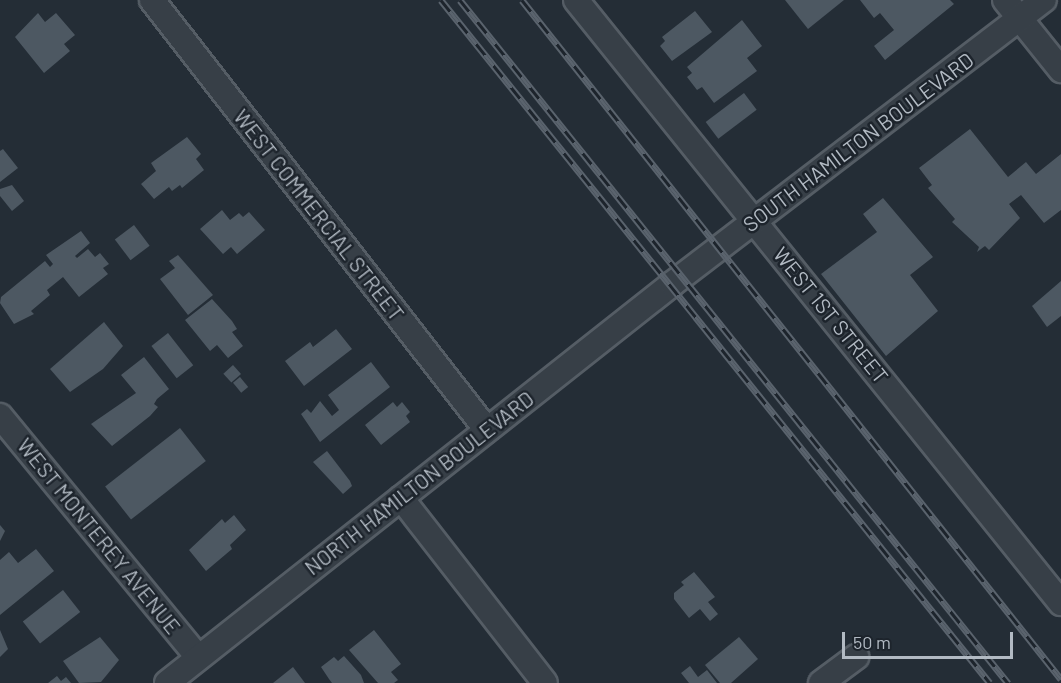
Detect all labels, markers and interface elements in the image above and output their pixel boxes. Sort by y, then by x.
street label: SOUTH HAMILTON BOULEVARD [738,47,978,237]
street label: WEST COMMERCIAL STREET [229,104,409,326]
street label: WEST 1ST STREET [768,242,894,388]
street label: NORTH HAMILTON BOULEVARD [300,386,538,580]
street label: WEST MONTEREY AVENUE [12,433,186,639]
scale bar [845,620,1016,658]
text: 50 m [853,631,891,653]

